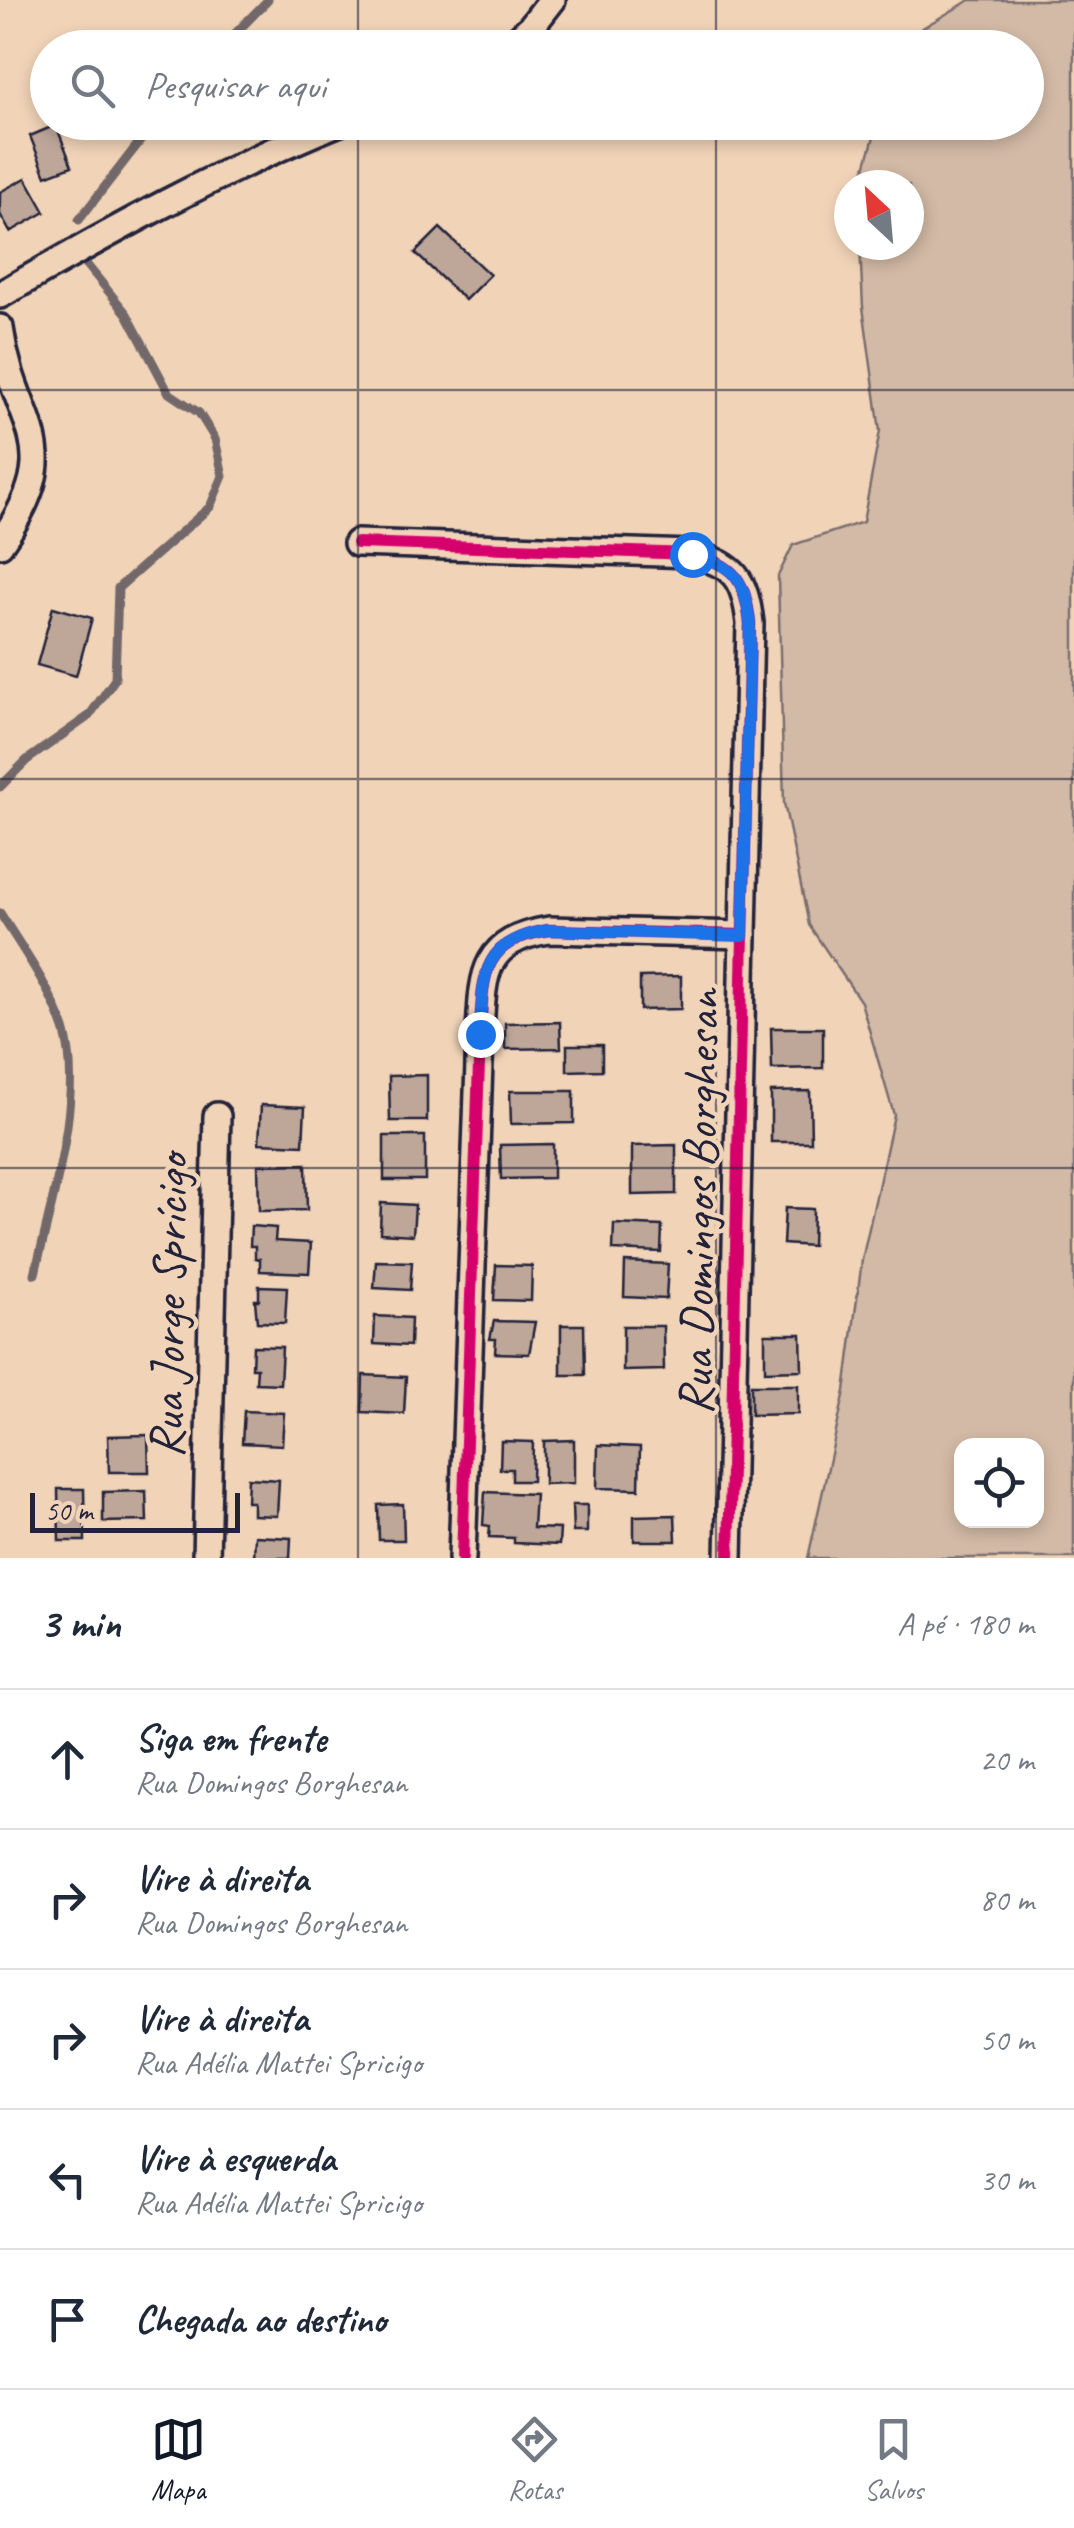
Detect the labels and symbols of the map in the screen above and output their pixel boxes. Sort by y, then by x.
north arrow [834,170,924,260]
route start [670,532,716,578]
street label: Rua Domingos Borghesan [663,986,734,1415]
route end [458,1012,504,1058]
street label: Rua Jorge Sprícigo [134,1148,203,1459]
scale bar [30,1488,240,1532]

